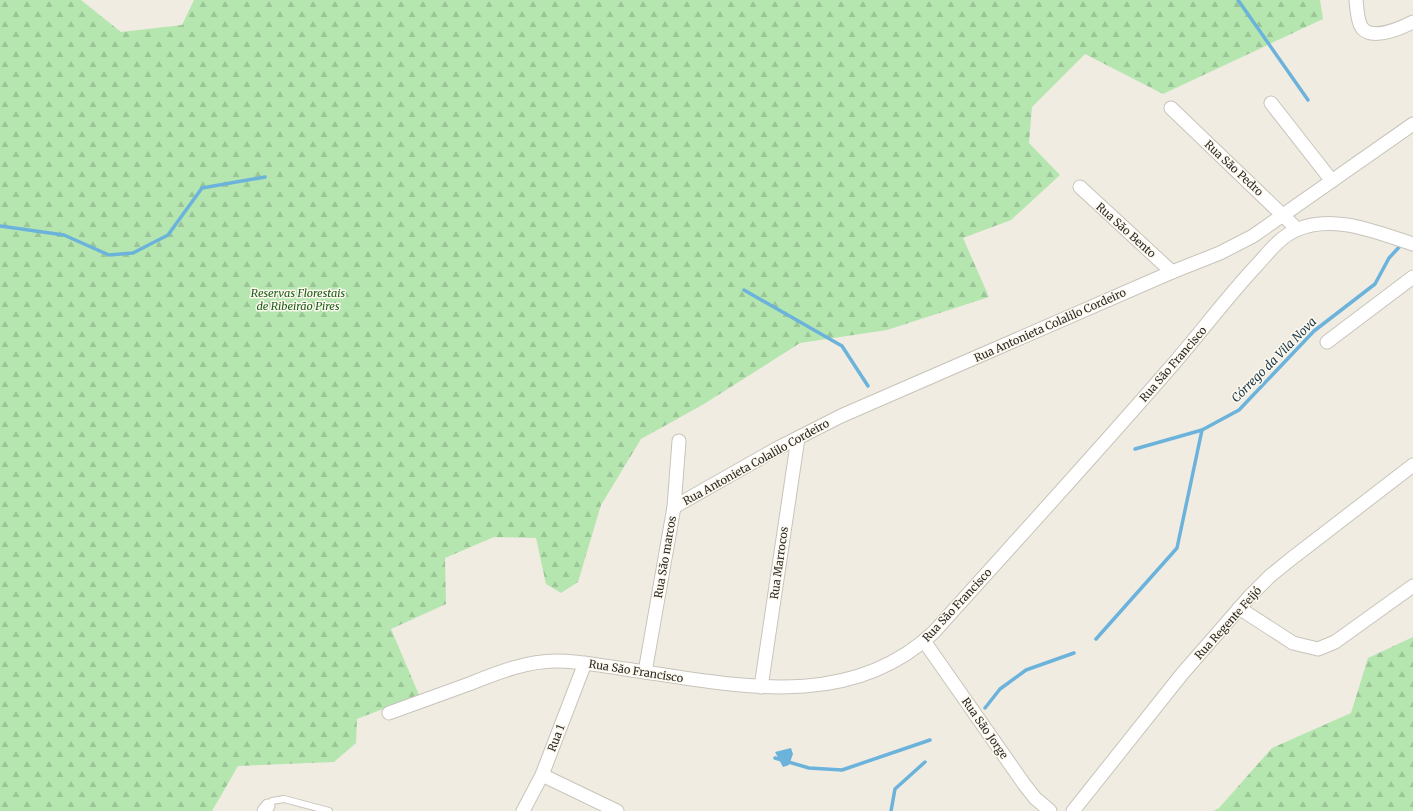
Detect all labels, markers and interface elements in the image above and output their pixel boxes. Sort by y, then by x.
street label: Rua São Pedro [1202,137,1267,199]
street label: Rua São Bento [1093,200,1159,261]
street label: Rua Antonieta Colalilo Cordeiro [972,285,1129,365]
park label: Reservas Florestais de Ribeirão Pires [251,286,346,313]
water label: Córrego da Vila Nova [1228,314,1319,405]
street label: Rua São Francisco [1136,323,1210,405]
street label: Rua Antonieta Colalilo Cordeiro [680,416,832,508]
street label: Rua São marcos [651,515,679,599]
street label: Rua Marrocos [767,526,791,600]
street label: Rua São Francisco [919,565,995,645]
street label: Rua Regente Feijó [1192,583,1265,662]
street label: Rua São Francisco [588,657,685,685]
street label: Rua São Jorge [959,695,1011,762]
street label: Rua 1 [544,722,568,754]

